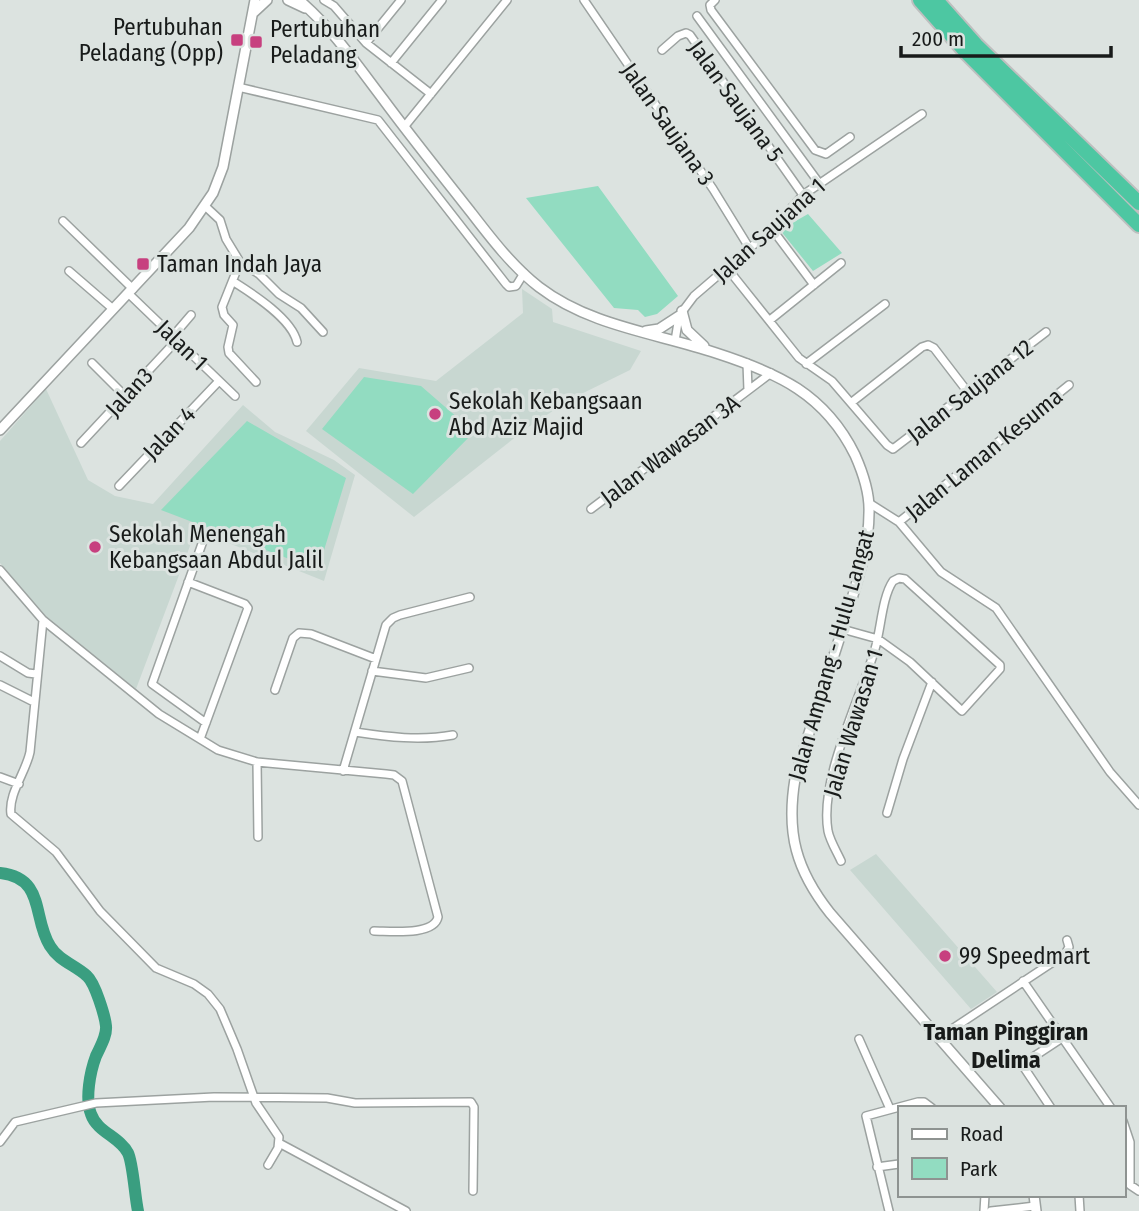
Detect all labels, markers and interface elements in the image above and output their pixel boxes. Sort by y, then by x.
place label: Pertubuhan Peladang (Opp) [79,13,223,67]
scale bar [901,14,1111,58]
place label: Pertubuhan Peladang [270,15,380,69]
text: 200 m [912,26,964,52]
marker: Pertubuhan Peladang (Opp) [229,32,245,48]
marker: Pertubuhan Peladang [248,34,264,50]
street label: Jalan Saujana 5 [683,35,789,167]
street label: Jalan Saujana 3 [616,57,720,191]
street label: Jalan Saujana 1 [707,172,831,288]
place label: Taman Indah Jaya [157,250,322,278]
marker: Taman Indah Jaya [135,256,151,272]
street label: Jalan 1 [150,314,214,376]
street label: Jalan Saujana 12 [902,333,1038,449]
street label: Jalan3 [99,362,159,422]
street label: Jalan Laman Kesuma [900,382,1068,526]
place label: Sekolah Kebangsaan Abd Aziz Majid [449,387,643,441]
street label: Jalan Wawasan 3A [595,389,745,511]
street label: Jalan 4 [137,401,201,465]
marker: Sekolah Kebangsaan Abd Aziz Majid [427,406,443,422]
place label: Sekolah Menengah Kebangsaan Abdul Jalil [109,520,323,574]
street label: Jalan Ampang - Hulu Langat [782,526,880,784]
marker: Sekolah Menengah Kebangsaan Abdul Jalil [87,539,103,555]
street label: Jalan Wawasan 1 [817,646,889,800]
place label: 99 Speedmart [959,942,1090,970]
marker: 99 Speedmart [937,948,953,964]
district label: Taman Pinggiran Delima [924,1018,1088,1074]
legend [898,1106,1125,1197]
text: Road [960,1121,1004,1147]
text: Park [960,1156,998,1182]

